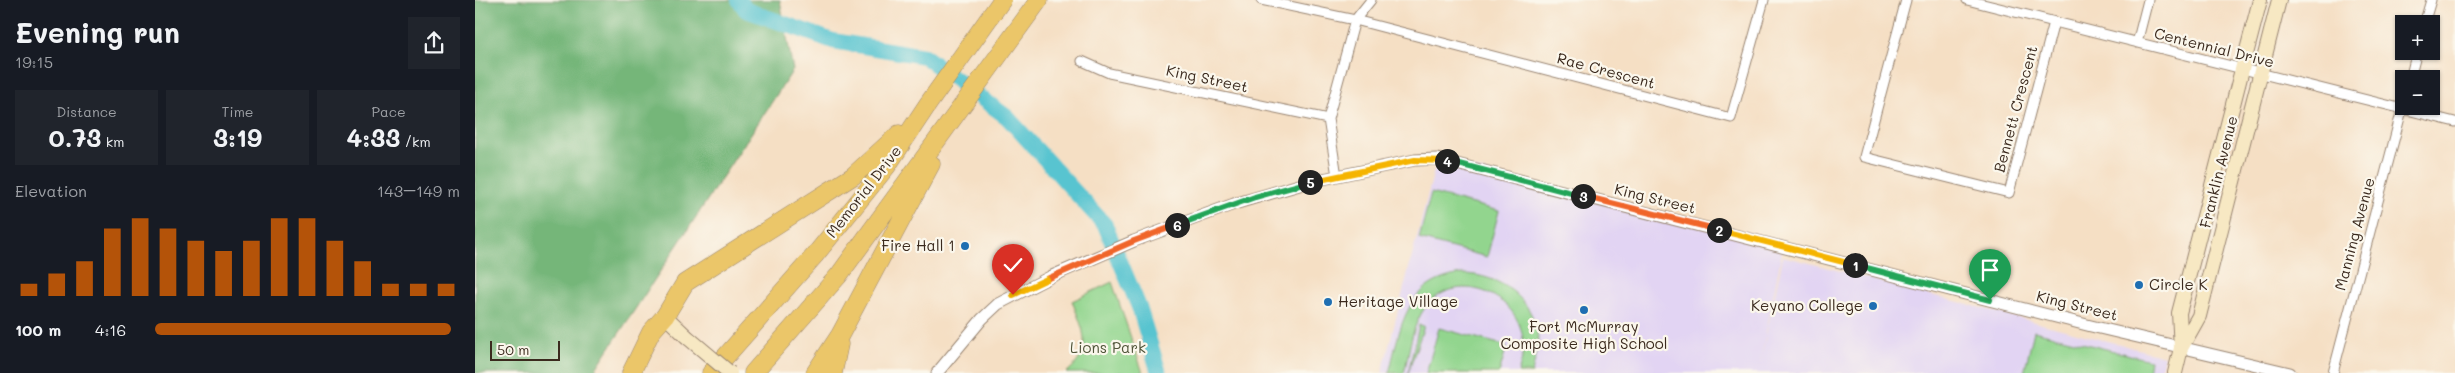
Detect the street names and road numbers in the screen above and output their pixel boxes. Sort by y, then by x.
street label: Centennial Drive [2152,22,2276,72]
street label: Bennett Crescent [1989,43,2042,174]
street label: Rae Crescent [1555,47,1658,93]
street label: King Street [1164,60,1250,96]
street label: Franklin Avenue [2194,114,2242,230]
street label: Memorial Drive [821,141,906,242]
street label: Manning Avenue [2329,175,2379,292]
street label: King Street [1612,178,1698,218]
street label: King Street [2034,285,2120,325]

